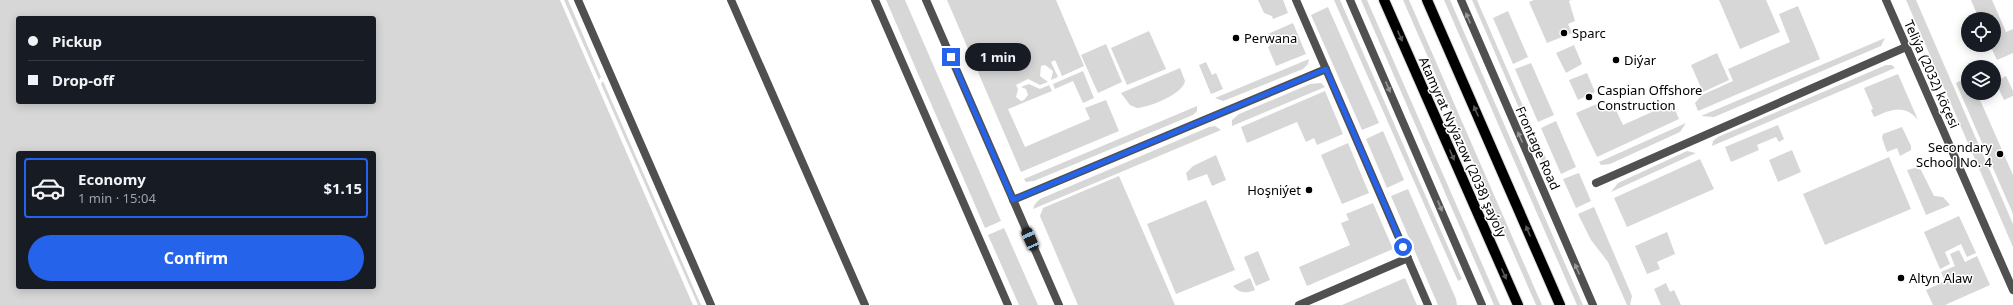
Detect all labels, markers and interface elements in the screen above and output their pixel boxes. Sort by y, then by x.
one-way arrow [1465,11,1471,23]
map controls [1961,12,2001,100]
button: locate [1961,12,2001,52]
street label: Teliýa (2032) köçesi [1900,17,1964,131]
place label: Sparc [1572,24,1606,42]
marker: Sparc [1559,28,1569,38]
place label: Perwana [1244,29,1297,47]
one-way arrow [1397,30,1403,41]
text: Pickup [52,31,102,51]
marker: Perwana [1231,33,1241,43]
callout: 1 min [965,43,1031,71]
route end [942,48,960,66]
text: 1 min [980,48,1016,66]
place label: Diýar [1624,51,1657,69]
street label: Atamyrat Nyýazow (2038) şaýoly [1415,54,1511,241]
marker: Diýar [1611,55,1621,65]
button: layers [1961,60,2001,100]
text: Drop-off [52,70,114,90]
one-way arrow [1385,81,1392,93]
place label: Caspian Offshore Construction [1597,81,1702,114]
marker: Caspian Offshore Construction [1584,92,1594,102]
street label: Frontage Road [1512,103,1564,193]
one-way arrow [1473,106,1479,117]
one-way arrow [1517,132,1523,143]
place label: Secondary School No. 4 [1916,138,1993,171]
one-way arrow [1449,149,1455,160]
marker: Secondary School No. 4 [1995,149,2005,159]
text: Economy [78,169,146,189]
icon: car [30,170,66,206]
text: $1.15 [323,178,362,198]
place label: Hoşniýet [1247,181,1301,199]
marker: Hoşniýet [1304,185,1314,195]
text: 1 min · 15:04 [78,189,156,207]
one-way arrow [1437,201,1443,212]
one-way arrow [1525,225,1531,236]
car [1020,226,1040,252]
button: Confirm [28,235,364,281]
route start [1394,238,1412,256]
one-way arrow [1574,263,1580,275]
one-way arrow [1501,268,1507,279]
place label: Altyn Alaw [1909,269,1973,287]
marker: Altyn Alaw [1896,273,1906,283]

